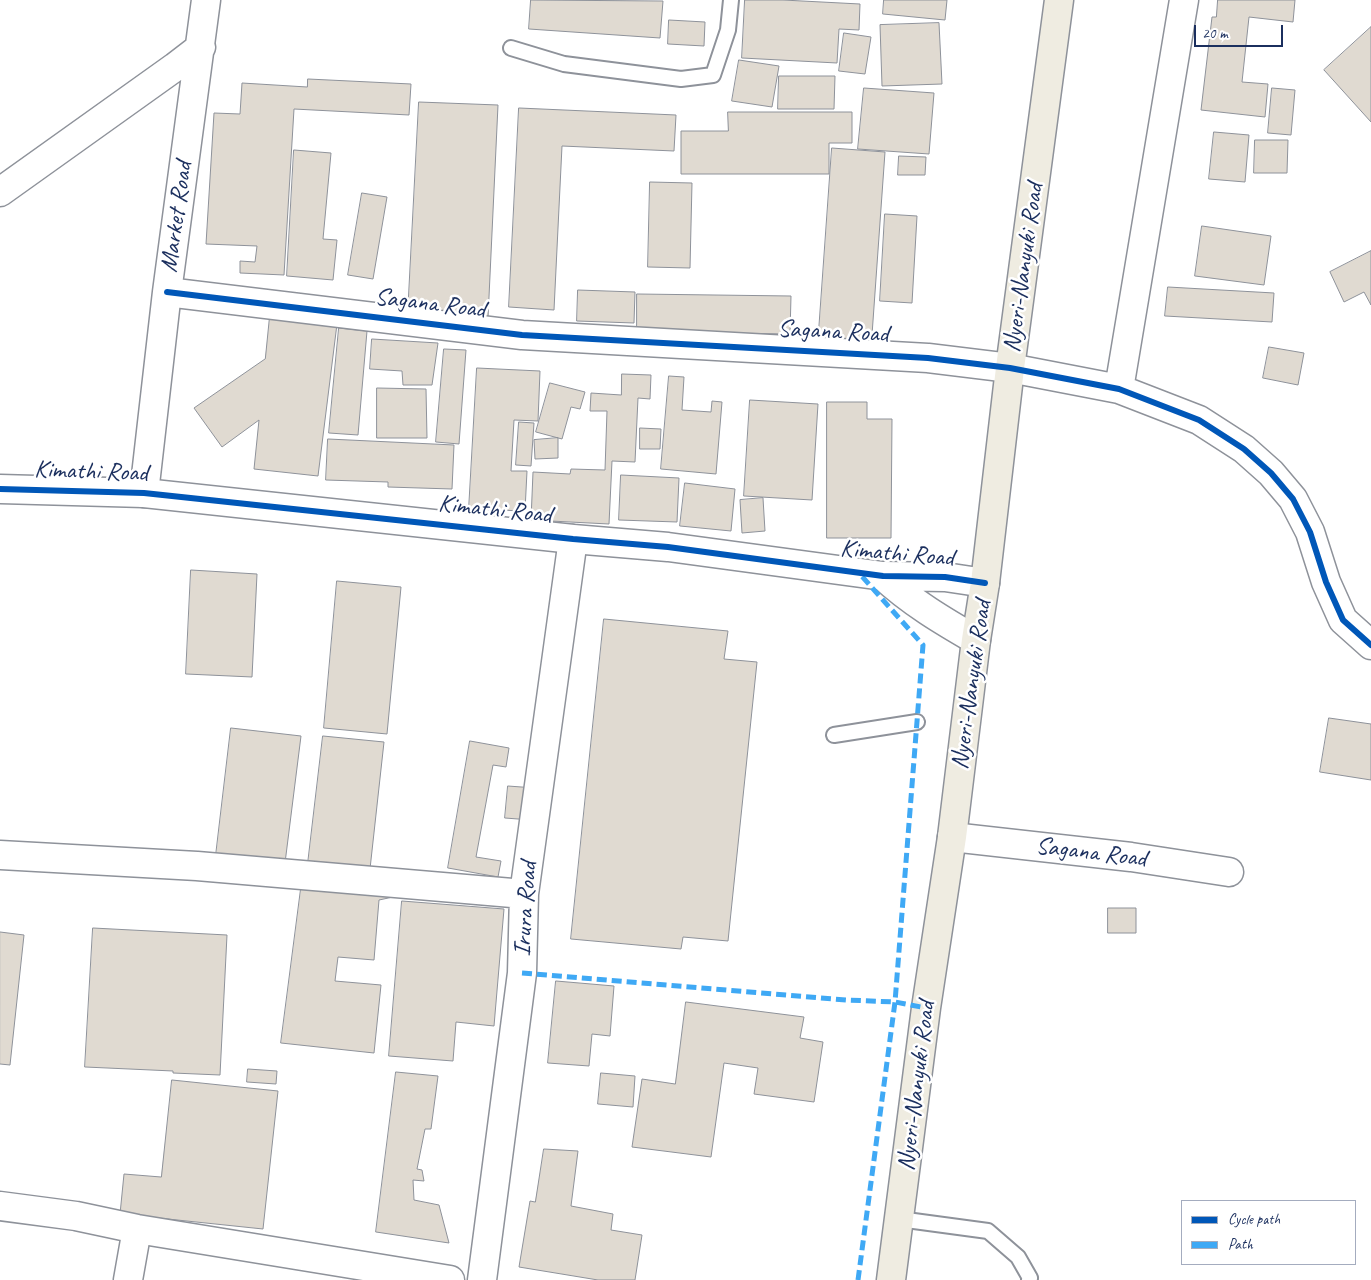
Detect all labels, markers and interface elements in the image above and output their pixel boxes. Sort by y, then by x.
scale bar [1196,15,1285,47]
text: 20 m [1202,24,1228,43]
street label: Market Road [154,160,200,274]
street label: Nyeri-Nanyuki Road [997,181,1051,355]
street label: Sagana Road [373,282,487,326]
street label: Sagana Road [777,314,889,350]
street label: Kimathi Road [34,455,148,489]
street label: Kimathi Road [437,489,553,531]
street label: Kimathi Road [839,534,955,574]
street label: Nyeri-Nanyuki Road [945,598,999,772]
street label: Sagana Road [1034,831,1148,875]
street label: Irura Road [508,861,544,957]
street label: Nyeri-Nanyuki Road [892,1000,942,1172]
legend [1181,1200,1356,1265]
text: Cycle path [1228,1210,1280,1229]
text: Path [1228,1235,1253,1254]

